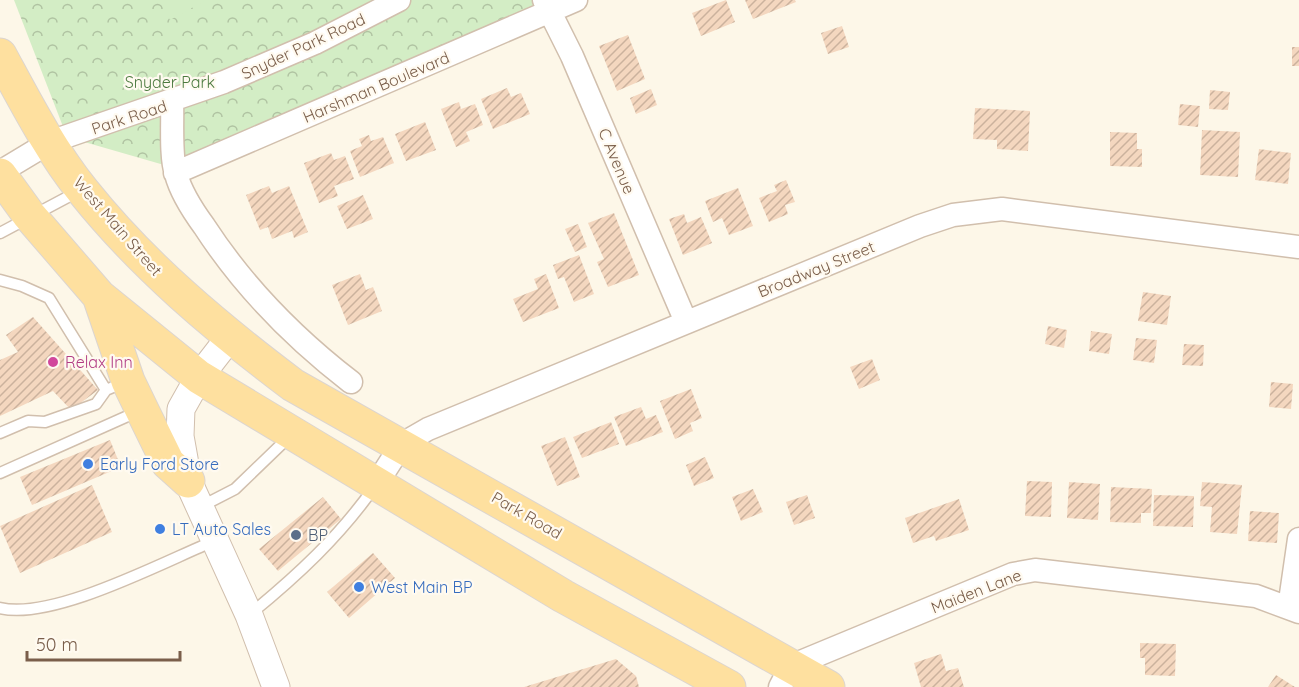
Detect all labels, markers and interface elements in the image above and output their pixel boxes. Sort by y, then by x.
street label: Snyder Park Road [238,9,368,83]
street label: Harshman Boulevard [300,47,452,127]
park label: Snyder Park [125,72,215,92]
street label: Park Road [89,95,169,139]
street label: C Avenue [594,125,640,197]
street label: West Main Street [69,172,167,280]
street label: Broadway Street [755,236,877,302]
place label: Relax Inn [65,352,133,372]
marker: Relax Inn [46,355,60,369]
place label: Early Ford Store [100,454,219,474]
marker: Early Ford Store [81,457,95,471]
street label: Park Road [488,487,566,543]
place label: LT Auto Sales [172,519,271,539]
marker: LT Auto Sales [153,522,167,536]
place label: BP [308,525,328,545]
marker: BP [289,528,303,542]
street label: Maiden Lane [928,565,1024,617]
place label: West Main BP [371,577,472,597]
marker: West Main BP [352,580,366,594]
scale bar [27,624,180,662]
text: 50 m [36,633,78,656]

